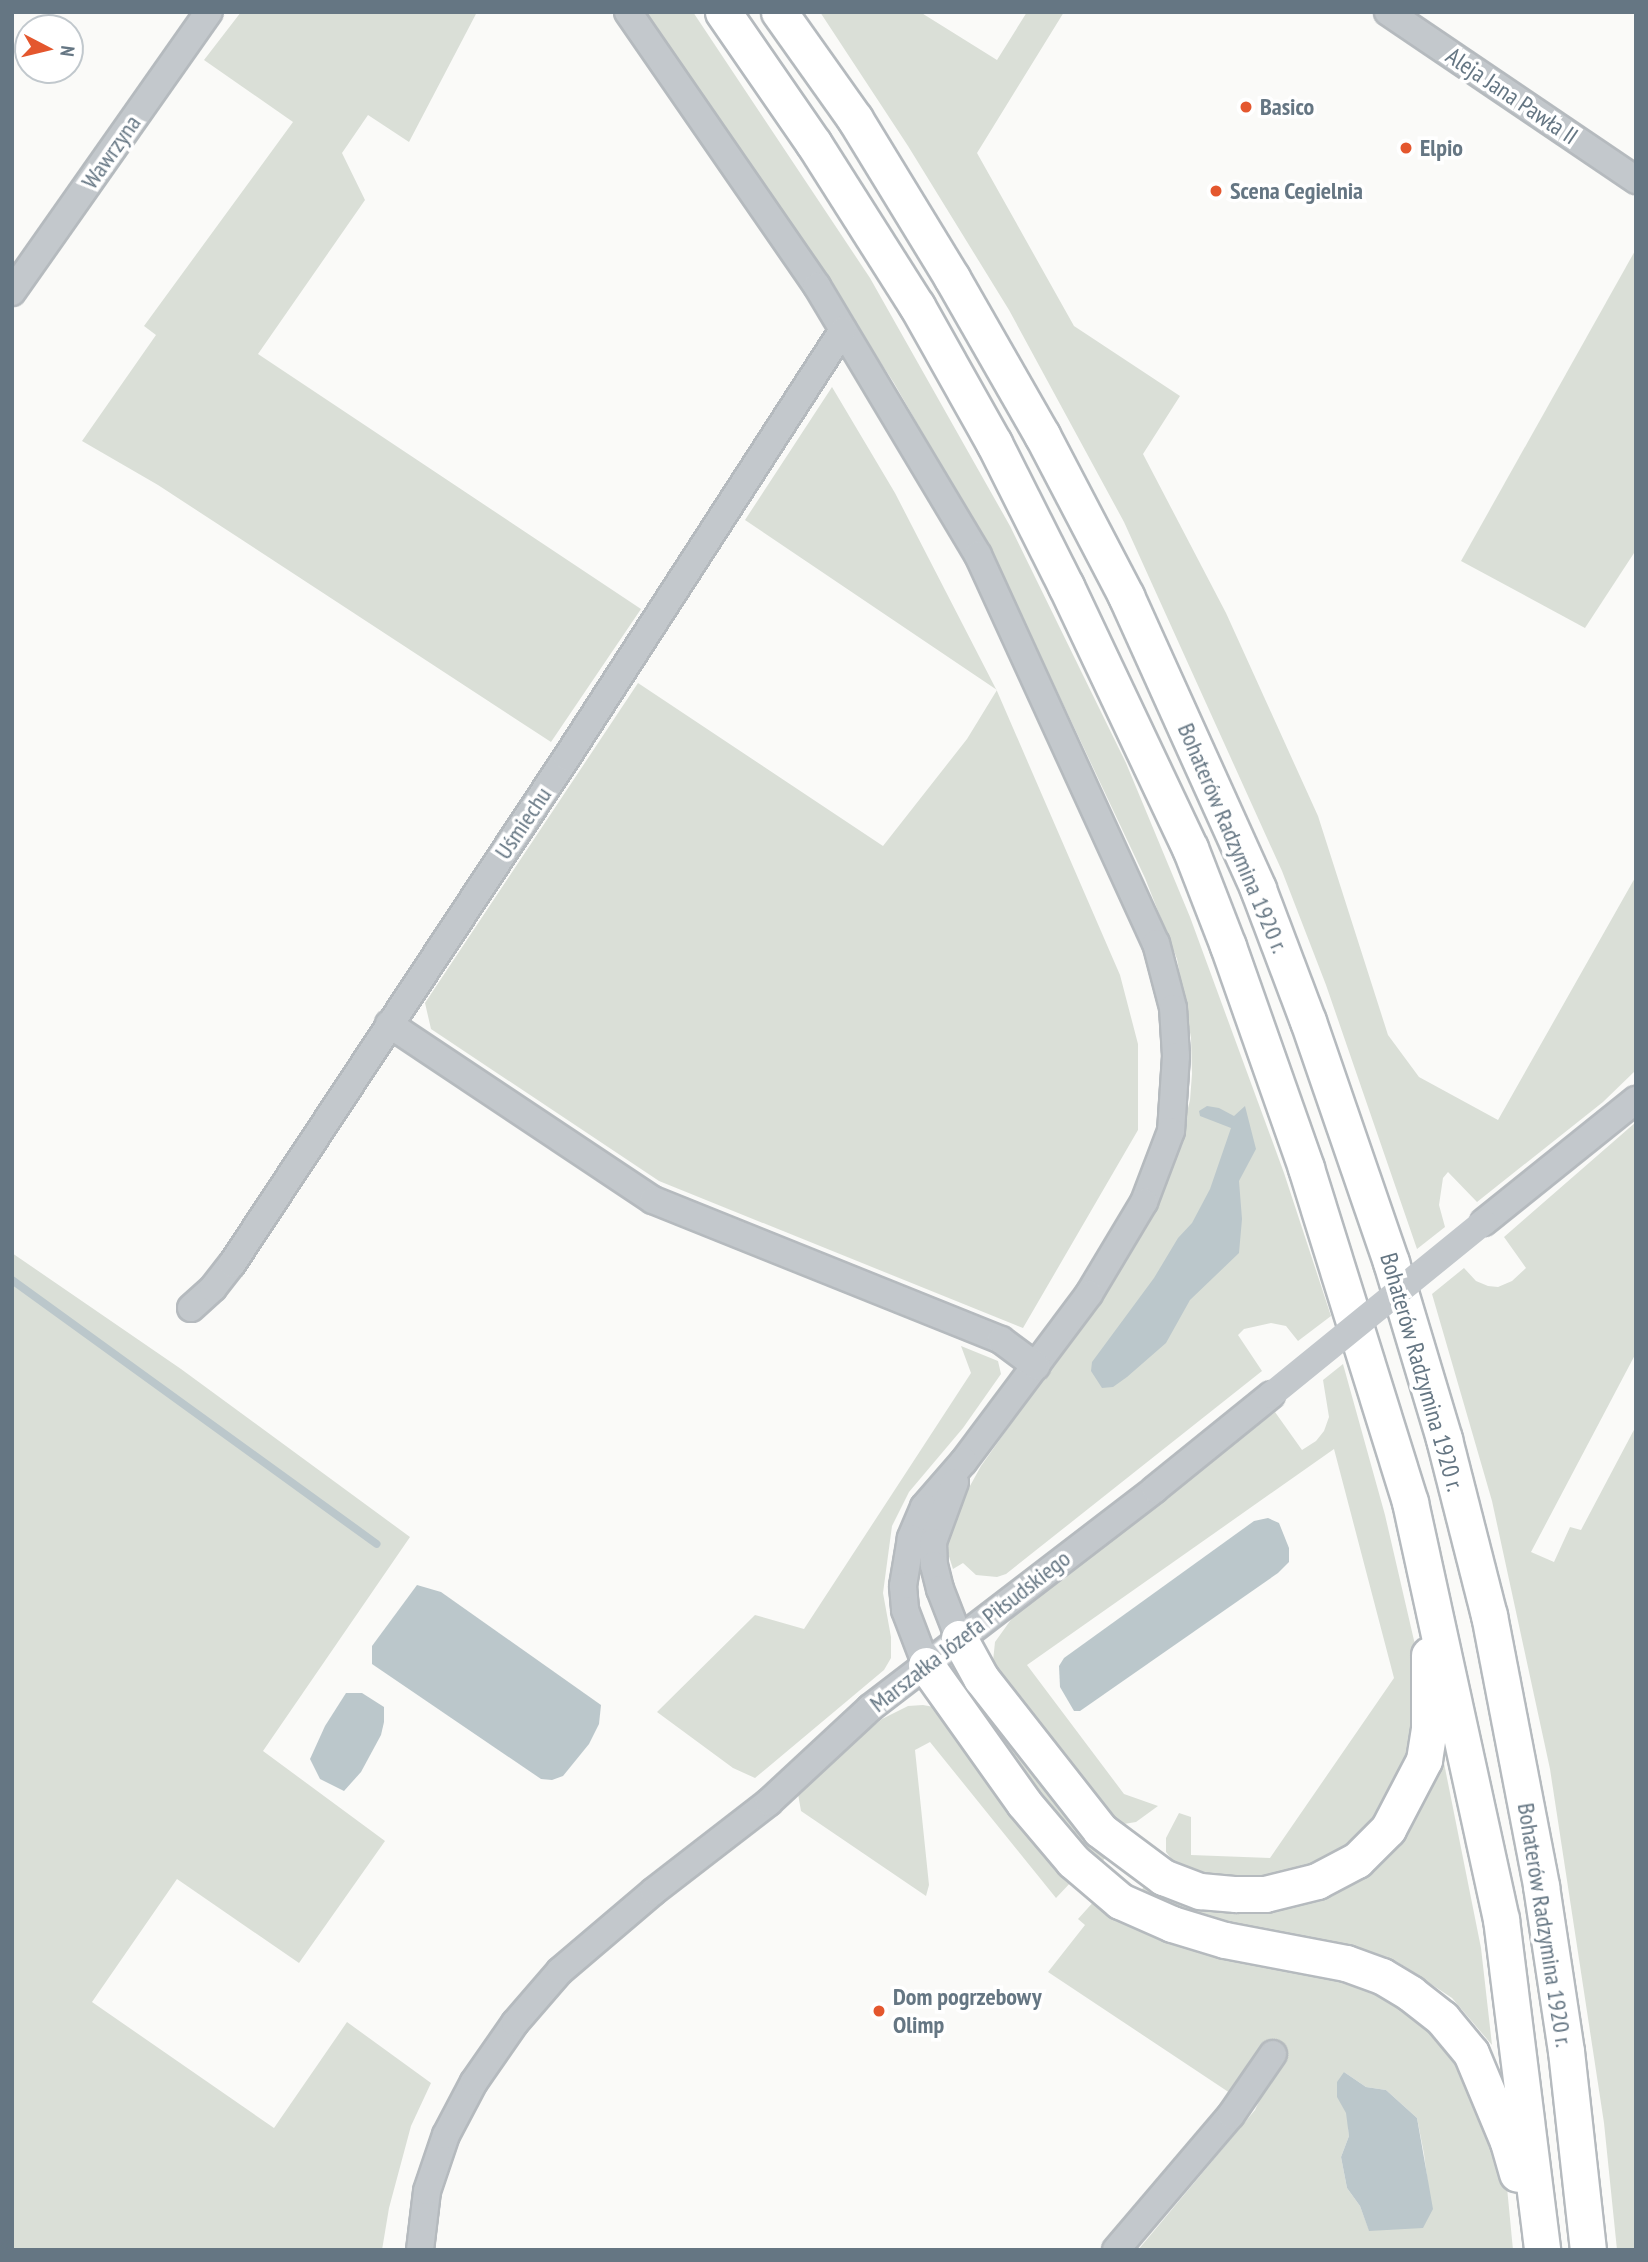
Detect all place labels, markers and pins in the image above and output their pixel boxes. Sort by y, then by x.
place label: Basico [1260,93,1314,121]
marker: Basico [1238,99,1254,115]
place label: Elpio [1420,134,1463,162]
marker: Elpio [1398,140,1414,156]
place label: Scena Cegielnia [1230,177,1363,205]
marker: Scena Cegielnia [1208,183,1224,199]
place label: Dom pogrzebowy Olimp [893,1983,1042,2039]
marker: Dom pogrzebowy Olimp [871,2003,887,2019]

